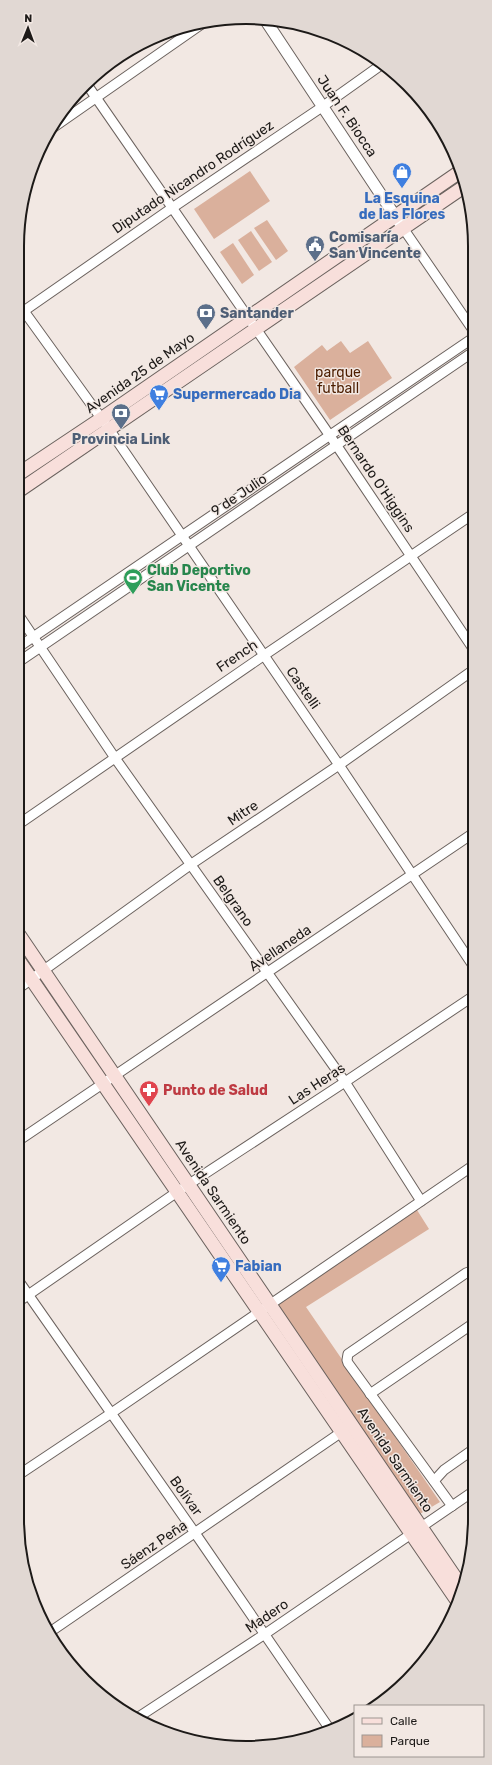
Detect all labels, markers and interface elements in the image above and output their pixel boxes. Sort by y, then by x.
north arrow [8,8,48,48]
text: N [24,12,32,25]
street label: Juan F. Biocca [313,72,381,160]
street label: Diputado Nicandro Rodríguez [109,117,277,237]
shop icon: La Esquina de las Flores [391,161,413,189]
place label: La Esquina de las Flores [359,190,446,223]
place label: Comisaría San Vincente [329,229,421,262]
public building icon: Comisaría San Vincente [304,234,326,262]
bank icon: Santander [195,302,217,330]
place label: Santander [220,305,294,322]
street label: Avenida 25 de Mayo [82,329,198,417]
park label: parque futball [315,364,361,397]
supermarket icon: Supermercado Dia [148,383,170,411]
place label: Supermercado Dia [173,386,301,403]
bank icon: Provincia Link [110,402,132,430]
street label: Bernardo O'Higgins [334,422,418,536]
place label: Provincia Link [72,431,171,448]
street label: 9 de Julio [208,470,270,520]
place label: Club Deportivo San Vicente [147,562,251,595]
sports icon: Club Deportivo San Vicente [122,567,144,595]
street label: French [213,636,261,676]
street label: Castelli [282,664,324,712]
street label: Mitre [225,797,262,829]
street label: Belgrano [209,872,257,930]
street label: Avellaneda [246,921,314,975]
street label: Las Heras [285,1059,349,1109]
pharmacy icon: Punto de Salud [138,1079,160,1107]
place label: Punto de Salud [163,1082,268,1099]
street label: Avenida Sarmiento [172,1136,254,1248]
supermarket icon: Fabian [210,1255,232,1283]
place label: Fabian [235,1258,282,1275]
street label: Avenida Sarmiento [354,1404,436,1516]
street label: Bolívar [166,1473,206,1520]
street label: Sáenz Peña [118,1517,190,1573]
street label: Madero [242,1595,292,1637]
legend [354,1705,484,1757]
text: Calle [390,1714,417,1728]
text: Parque [390,1734,430,1748]

